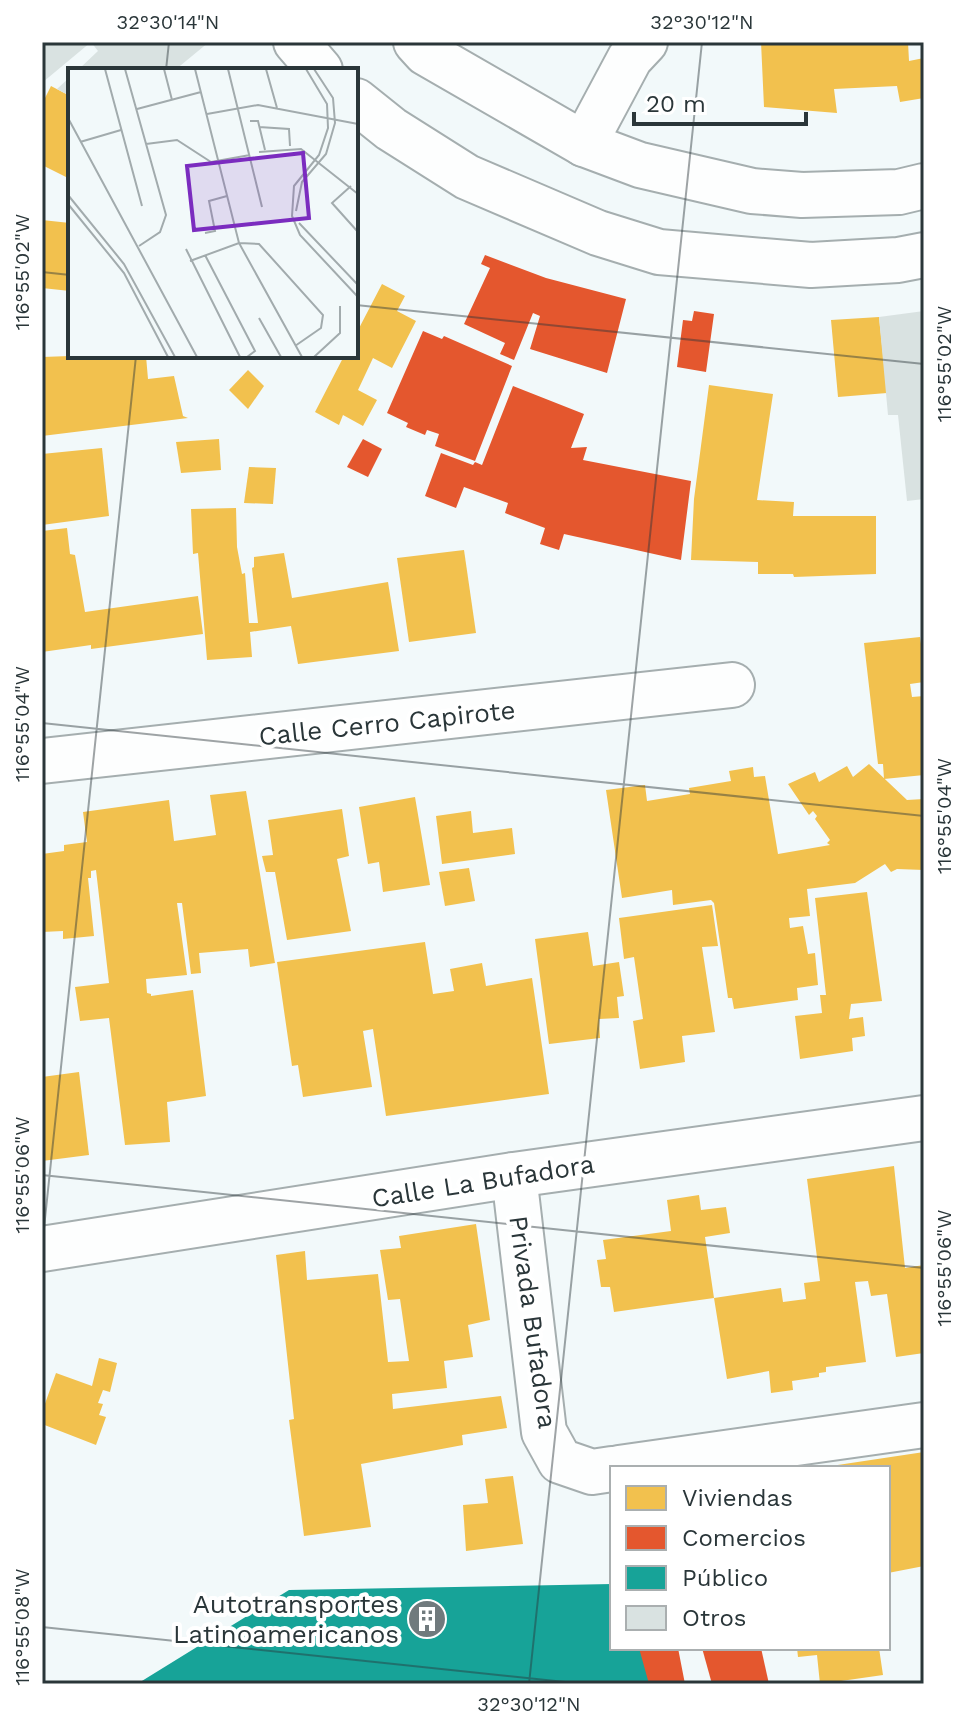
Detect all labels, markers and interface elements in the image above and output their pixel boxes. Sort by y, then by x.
text: 32°30'14"N [116,10,220,34]
text: 32°30'12"N [650,10,754,34]
inset map [68,68,358,358]
scale bar [634,76,806,126]
text: 20 m [646,90,706,118]
text: 116°55'02"W [10,214,34,330]
text: 116°55'02"W [932,306,956,422]
text: 116°55'04"W [10,666,34,782]
street label: Calle Cerro Capirote [257,695,517,751]
text: 116°55'04"W [932,758,956,874]
text: 116°55'06"W [10,1117,34,1233]
street label: Calle La Bufadora [370,1149,597,1213]
text: 116°55'06"W [932,1210,956,1326]
street label: Privada Bufadora [503,1214,563,1431]
legend [610,1466,890,1650]
text: Viviendas [682,1484,793,1512]
text: Comercios [682,1524,806,1552]
text: Público [682,1564,768,1592]
text: 116°55'08"W [10,1569,34,1685]
place label: Autotransportes Latinoamericanos [173,1589,399,1649]
building icon: Autotransportes Latinoamericanos [406,1598,448,1640]
text: Otros [682,1604,746,1632]
text: 32°30'12"N [477,1692,581,1716]

